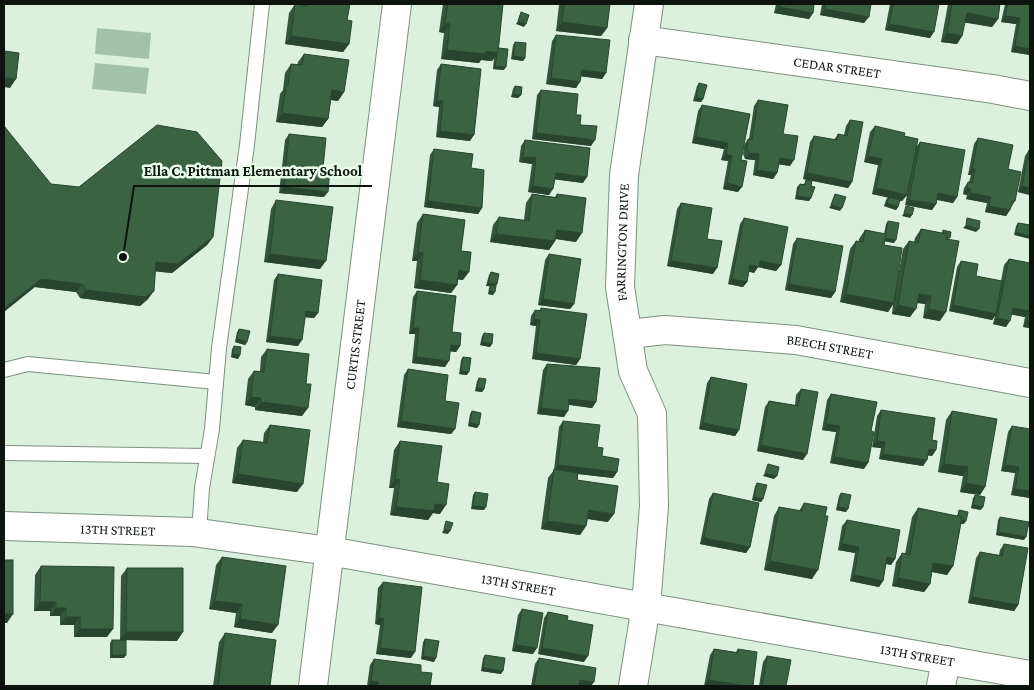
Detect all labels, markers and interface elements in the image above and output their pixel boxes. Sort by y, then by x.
street label: CEDAR STREET [792,53,882,81]
callout: Ella C. Pittman Elementary School [134,156,372,186]
text: Ella C. Pittman Elementary School [144,163,363,179]
street label: FARRINGTON DRIVE [612,183,632,302]
street label: CURTIS STREET [342,298,369,390]
street label: BEECH STREET [786,331,875,362]
street label: 13TH STREET [80,520,156,539]
street label: 13TH STREET [480,570,557,599]
street label: 13TH STREET [879,641,956,670]

